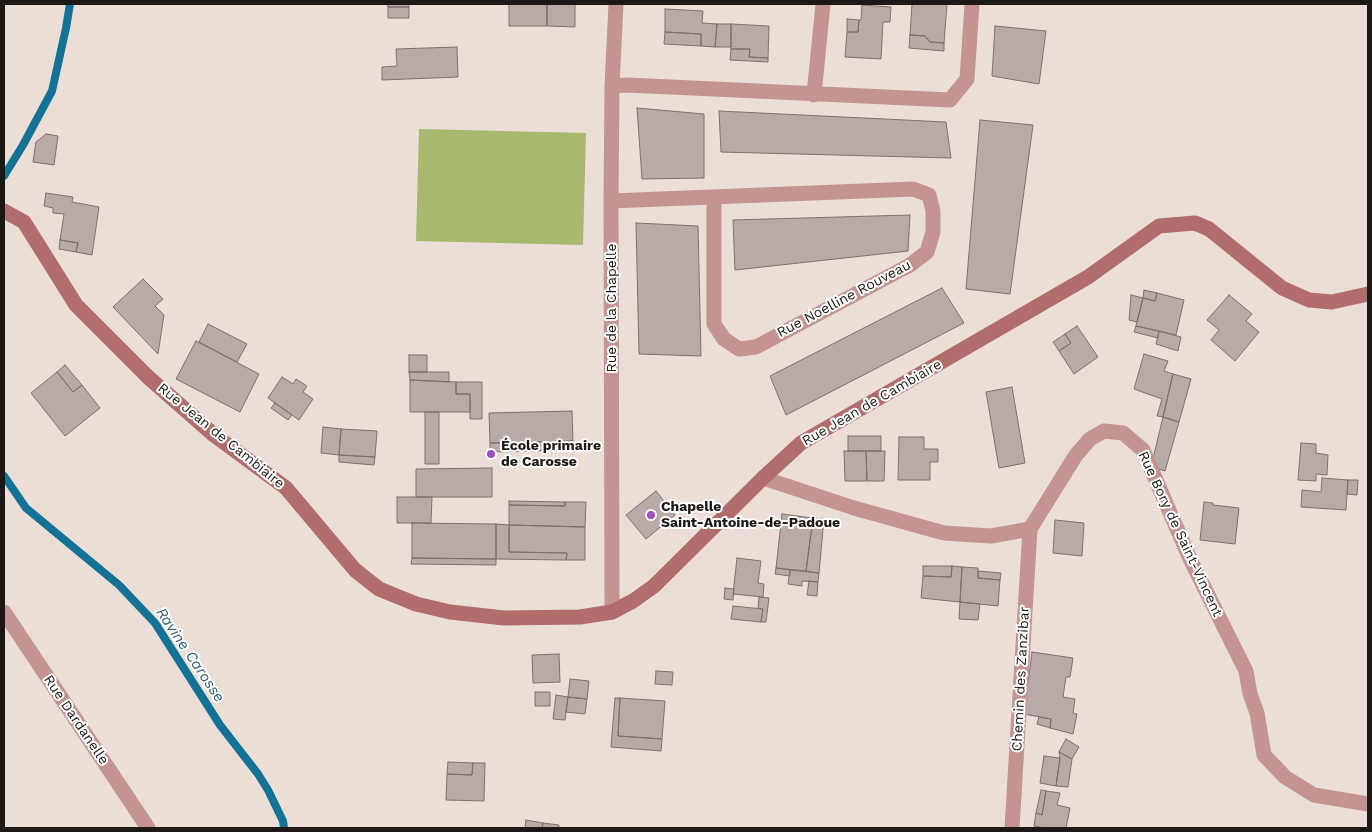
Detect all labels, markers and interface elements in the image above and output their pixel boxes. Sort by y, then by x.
street label: Rue de la Chapelle [604,244,620,372]
street label: Rue Noelline Rouveau [774,257,914,341]
street label: Rue Jean de Cambiaire [799,356,945,450]
street label: Rue Jean de Cambiaire [154,380,288,492]
place label: École primaire de Carosse [501,438,601,471]
marker: École primaire de Carosse [485,448,497,460]
street label: Rue Bory de Saint-Vincent [1134,449,1226,619]
place label: Chapelle Saint-Antoine-de-Padoue [661,499,840,532]
marker: Chapelle Saint-Antoine-de-Padoue [645,509,657,521]
water label: Ravine Carosse [152,604,228,706]
street label: Chemin des Zanzibar [1009,606,1033,752]
street label: Rue Dardanelle [40,672,112,768]

